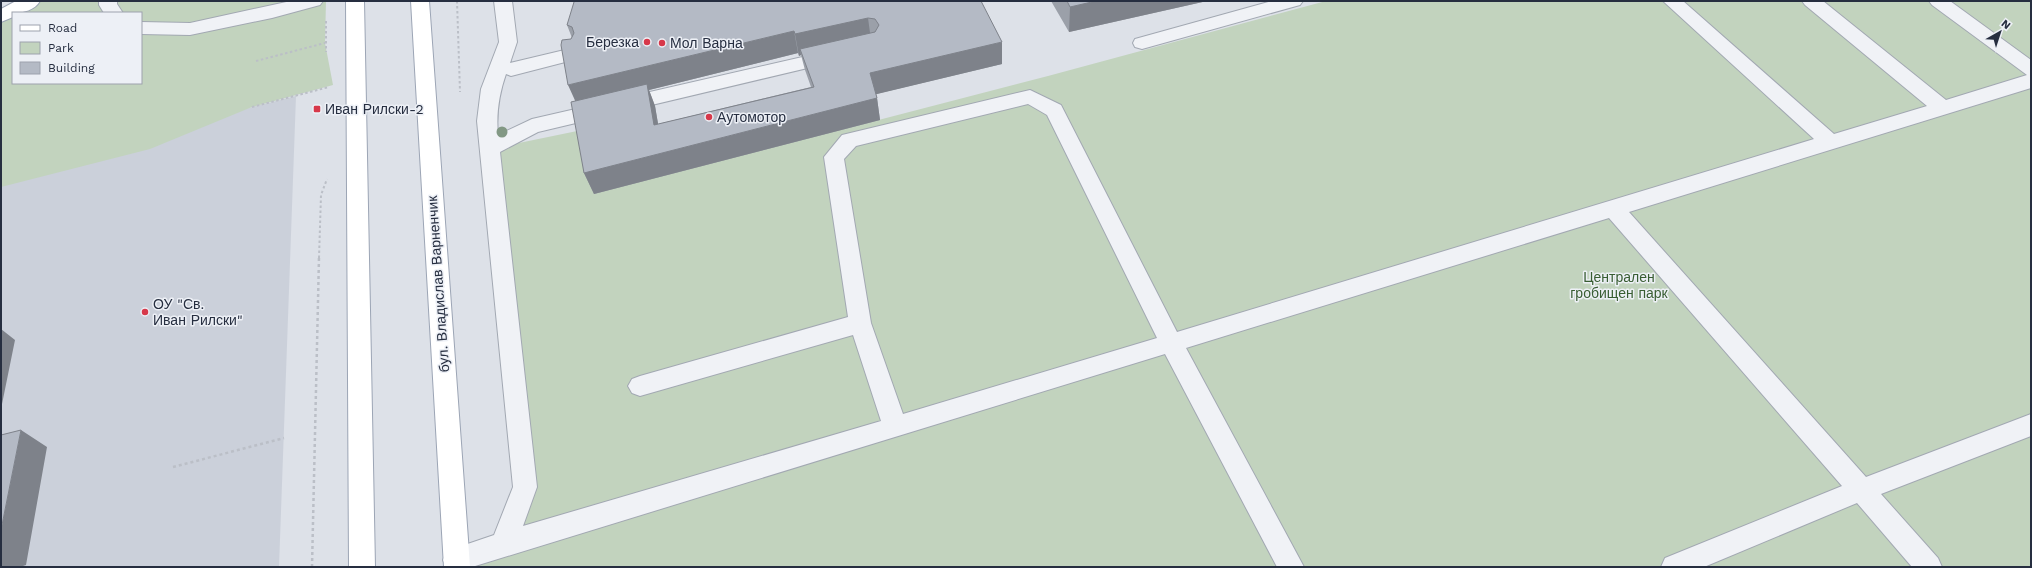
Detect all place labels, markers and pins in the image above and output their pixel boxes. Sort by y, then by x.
place label: Березка [586,34,639,50]
place label: Мол Варна [670,35,743,51]
marker: Березка [642,37,652,47]
marker: Мол Варна [657,38,667,48]
place label: Иван Рилски-2 [325,101,424,117]
marker: Иван Рилски-2 [312,104,322,114]
place label: Аутомотор [717,109,786,125]
marker: Аутомотор [704,112,714,122]
place label: ОУ "Св. Иван Рилски" [153,296,243,328]
marker: ОУ "Св. Иван Рилски" [140,307,150,317]

